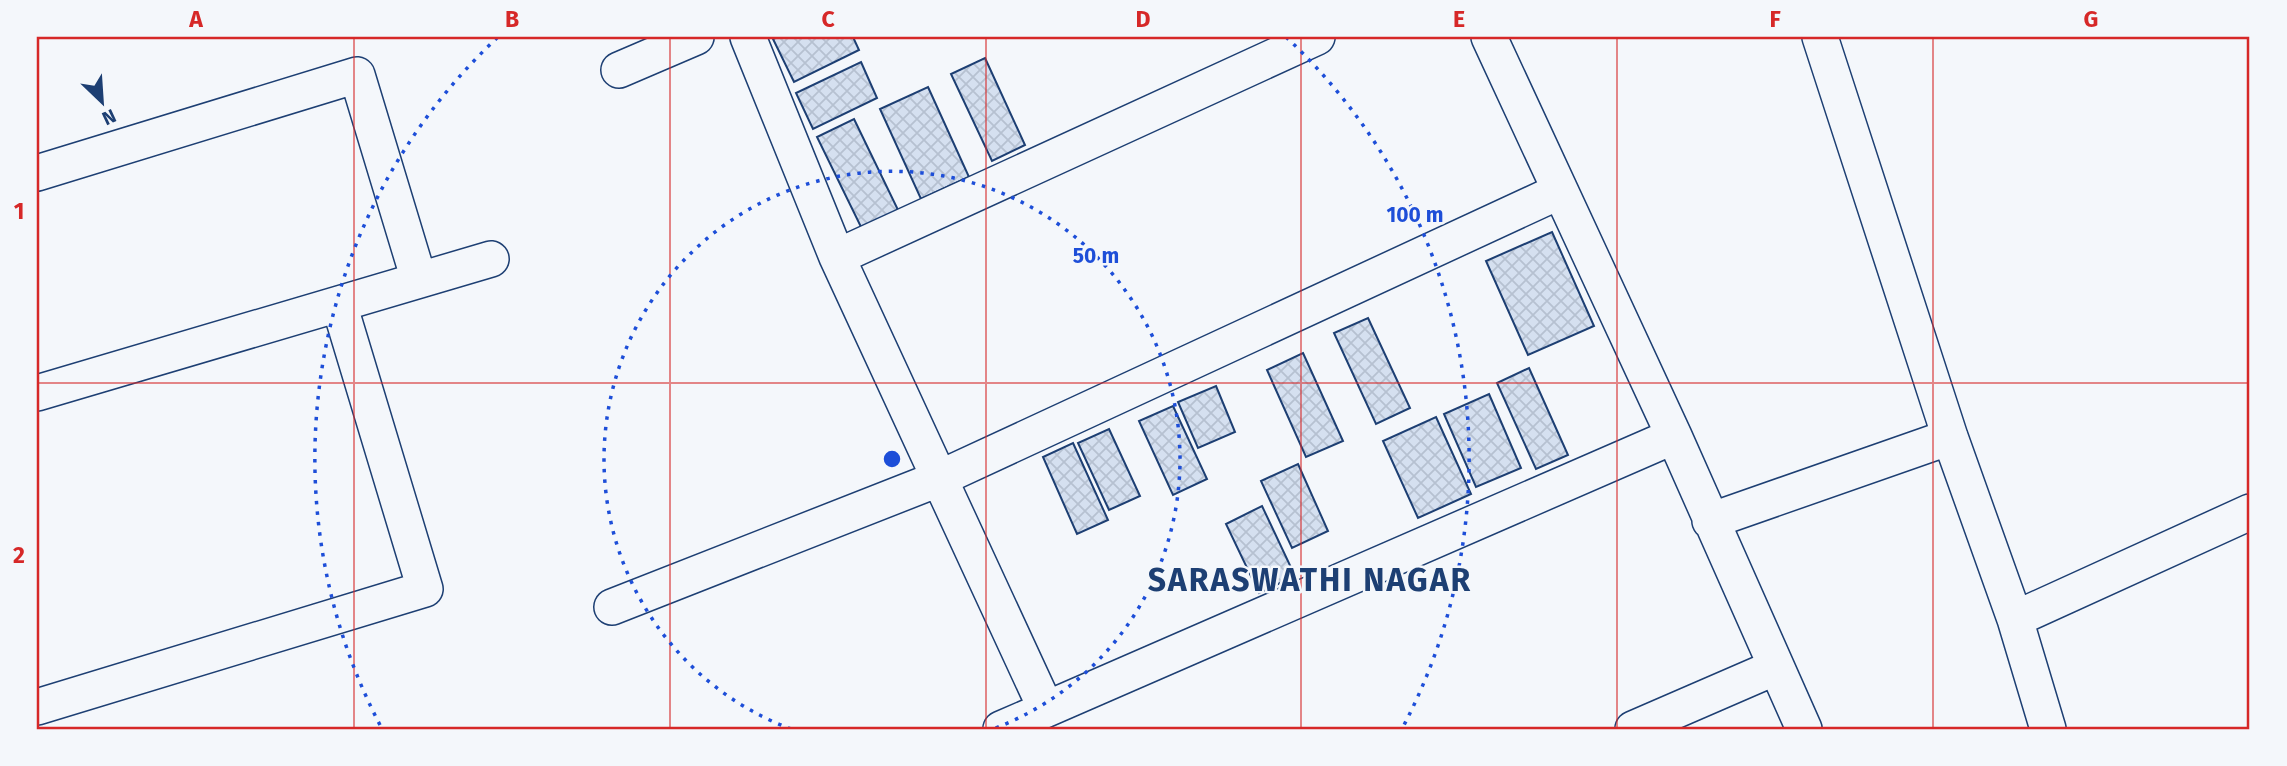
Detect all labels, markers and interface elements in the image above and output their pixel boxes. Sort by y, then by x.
text: A [188,5,203,33]
text: B [505,5,519,33]
text: C [821,5,835,33]
text: D [1136,5,1151,33]
text: E [1453,5,1465,33]
text: F [1769,5,1781,33]
text: G [2084,5,2098,33]
north arrow [66,66,136,136]
text: N [98,104,120,130]
text: 1 [14,197,24,225]
text: 100 m [1386,202,1444,228]
text: 50 m [1073,243,1119,269]
centre of rings [880,447,904,471]
text: 2 [13,541,25,569]
district label: SARASWATHI NAGAR [1148,561,1472,599]

